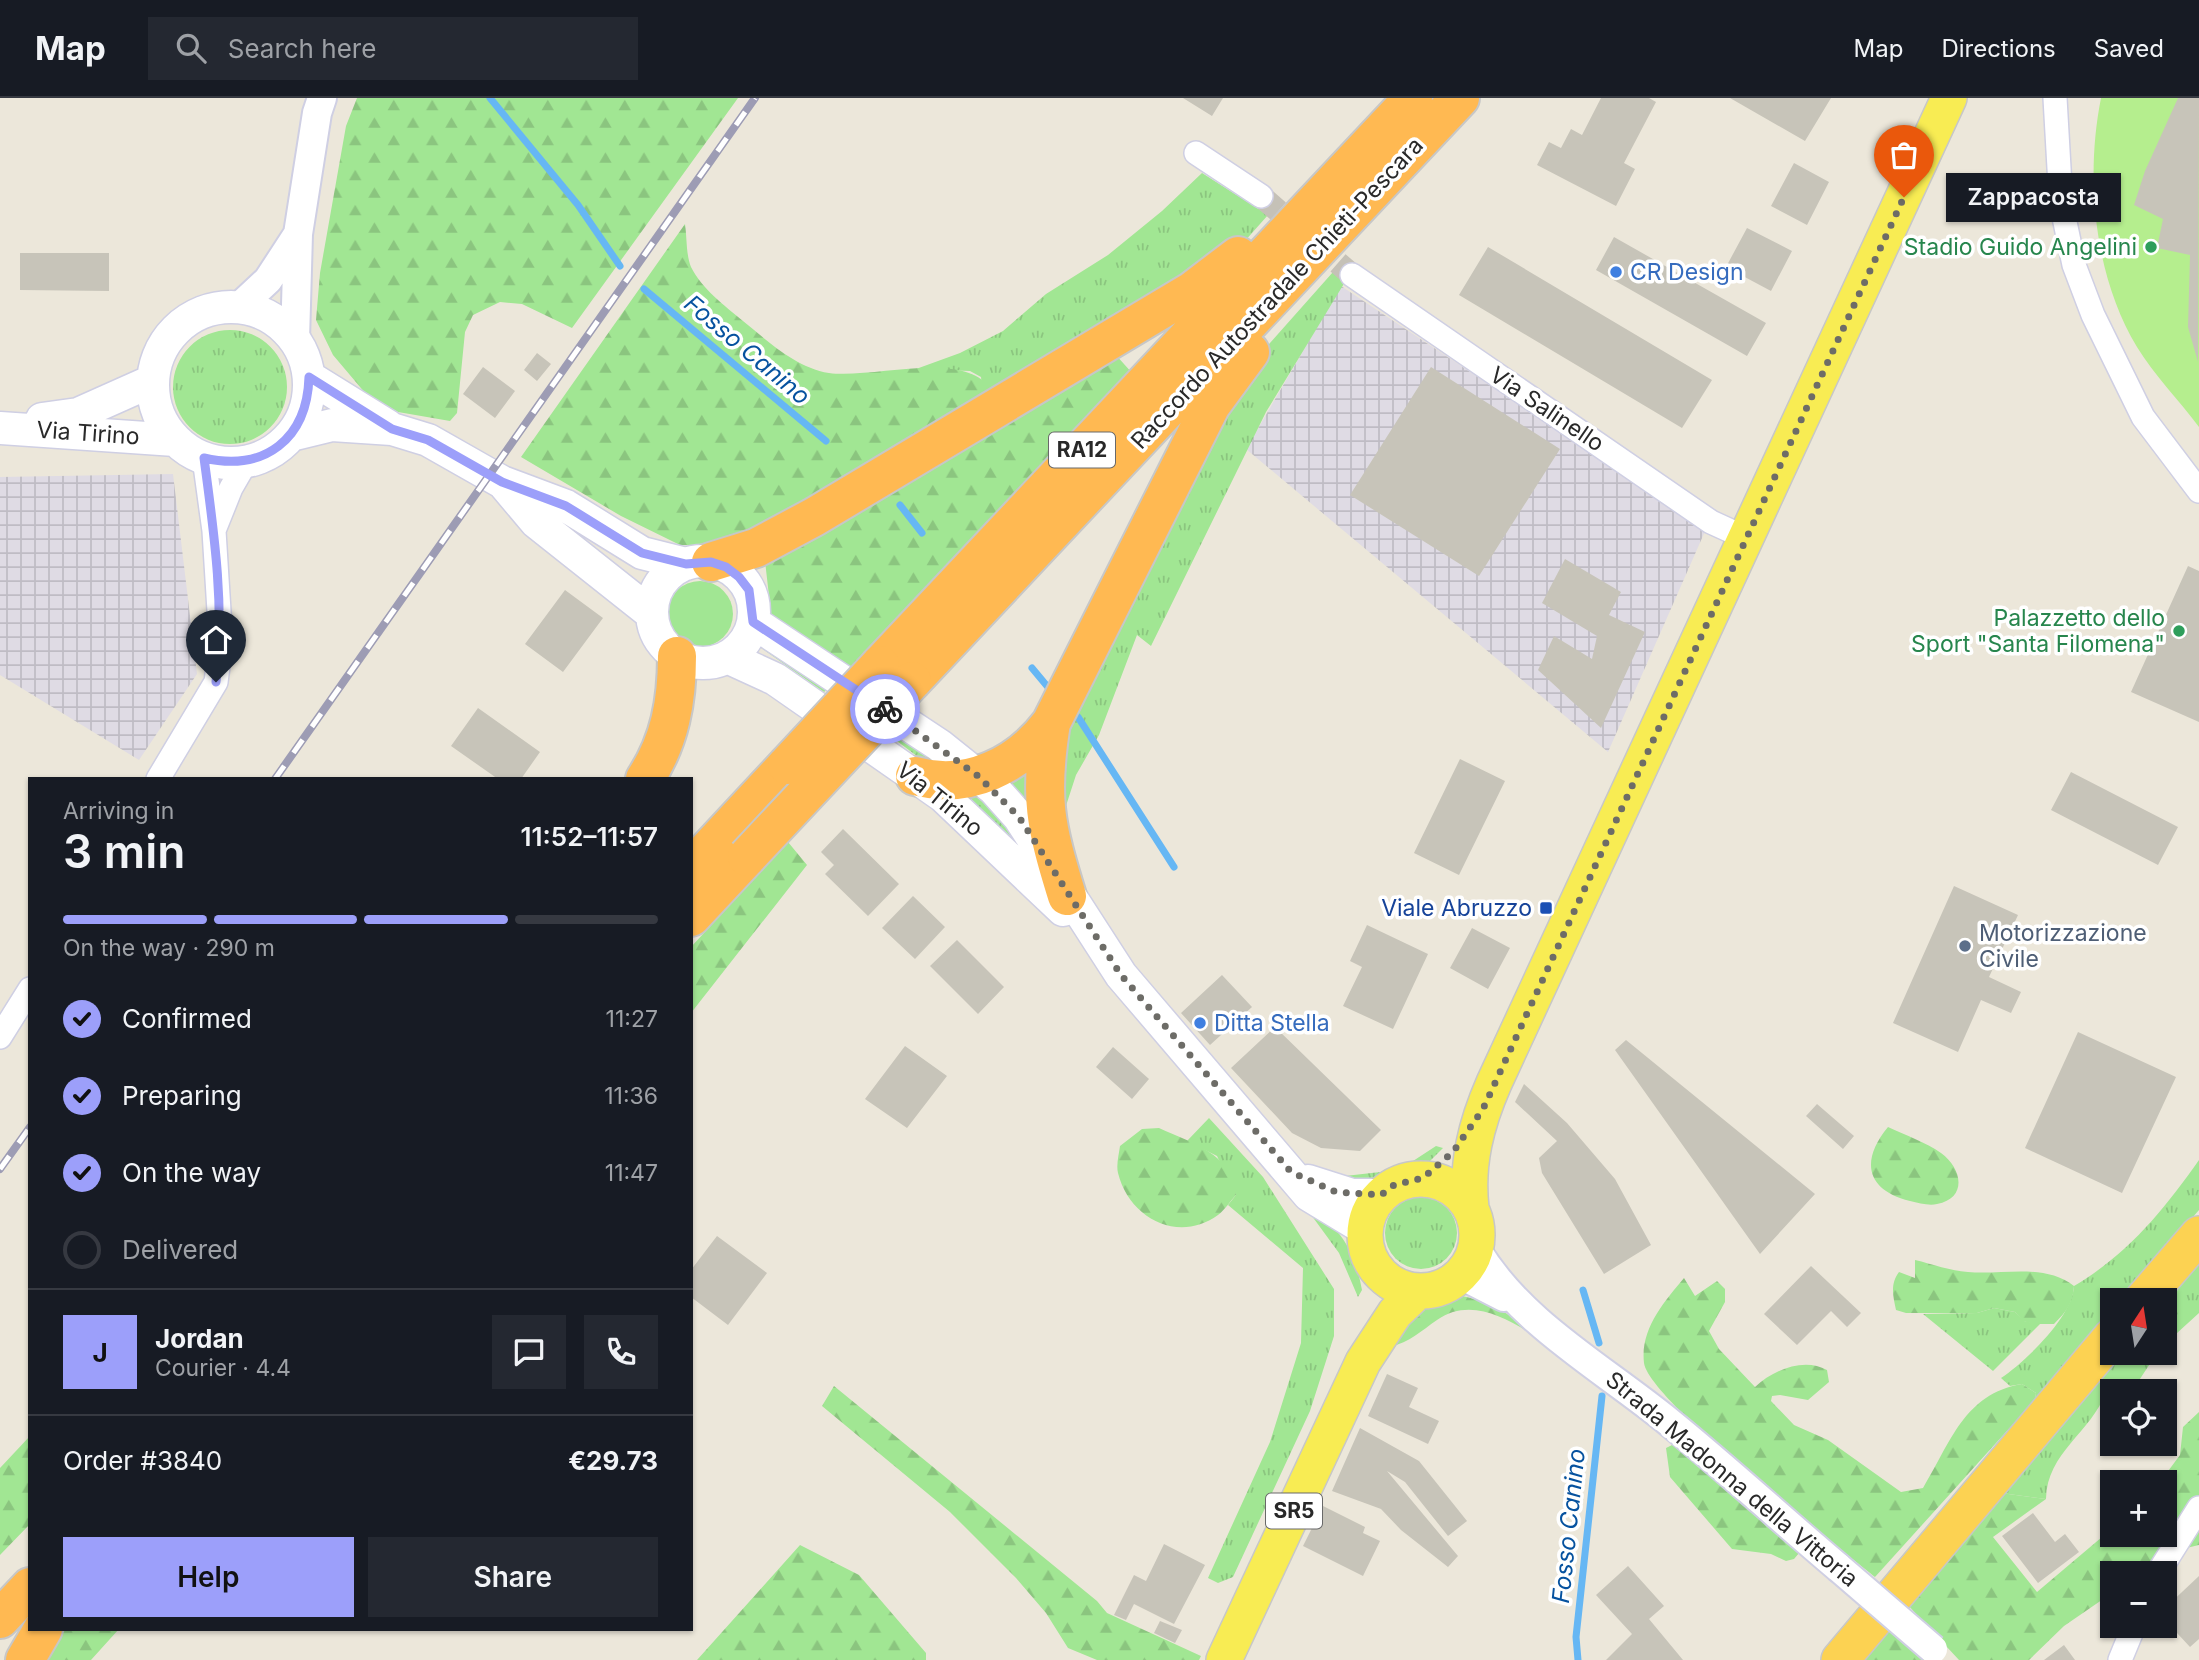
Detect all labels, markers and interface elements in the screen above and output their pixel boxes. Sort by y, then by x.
search box [148,17,638,80]
text: Map [35,28,106,68]
icon: search [172,29,210,67]
text: Search here [228,33,376,64]
text: Map [1854,34,1903,63]
text: Directions [1941,34,2056,63]
text: Saved [2094,34,2164,63]
pin [1874,125,1934,197]
street label: Raccordo Autostradale Chieti-Pescara [1125,131,1429,455]
icon: bag [1885,136,1923,174]
callout: Zappacosta [1946,172,2121,222]
text: Zappacosta [1968,183,2099,211]
place label: Stadio Guido Angelini [1904,233,2137,261]
marker: Stadio Guido Angelini [2143,239,2159,255]
place label: CR Design [1630,258,1743,286]
marker: CR Design [1608,264,1624,280]
water label: Fosso Canino [679,289,816,411]
street label: Via Salinello [1485,361,1609,457]
street label: Via Tirino [36,415,140,451]
road number: RA12 [1049,432,1115,468]
place label: Palazzetto dello Sport "Santa Filomena" [1911,604,2165,658]
pin [186,610,246,682]
icon: home [197,621,235,659]
marker: Palazzetto dello Sport "Santa Filomena" [2171,623,2187,639]
courier [850,674,920,744]
icon: bike [866,690,904,728]
street label: Via Tirino [891,756,989,842]
text: Arriving in [63,797,174,825]
text: 11:52–11:57 [521,821,658,852]
text: 3 min [63,823,185,879]
place label: Viale Abruzzo [1381,894,1532,922]
marker: Viale Abruzzo [1538,900,1554,916]
place label: Motorizzazione Civile [1979,919,2147,973]
text: On the way · 290 m [63,934,275,962]
marker: Motorizzazione Civile [1957,938,1973,954]
icon: check [63,1000,101,1038]
text: Confirmed [122,1003,252,1034]
text: 11:27 [606,1005,658,1033]
place label: Ditta Stella [1214,1009,1330,1037]
marker: Ditta Stella [1192,1015,1208,1031]
icon: check [63,1077,101,1115]
text: Preparing [122,1080,242,1111]
text: 11:36 [604,1082,658,1110]
icon: check [63,1154,101,1192]
text: On the way [122,1157,261,1188]
text: 11:47 [605,1159,658,1187]
text: Delivered [122,1234,238,1265]
north arrow [2100,1288,2177,1365]
map controls [2100,1288,2177,1638]
button: chat [492,1315,566,1389]
button: phone [584,1315,658,1389]
text: Jordan [155,1323,244,1354]
text: J [92,1337,108,1368]
text: Courier · 4.4 [155,1354,291,1382]
street label: Strada Madonna della Vittoria [1600,1365,1864,1593]
button: locate [2100,1379,2177,1456]
text: Order #3840 [63,1445,222,1476]
text: €29.73 [568,1445,658,1476]
water label: Fosso Canino [1546,1447,1591,1605]
button: + [2100,1470,2177,1547]
road number: SR5 [1266,1494,1322,1528]
button: Help [63,1537,354,1617]
button: Share [368,1537,658,1617]
button: − [2100,1561,2177,1638]

